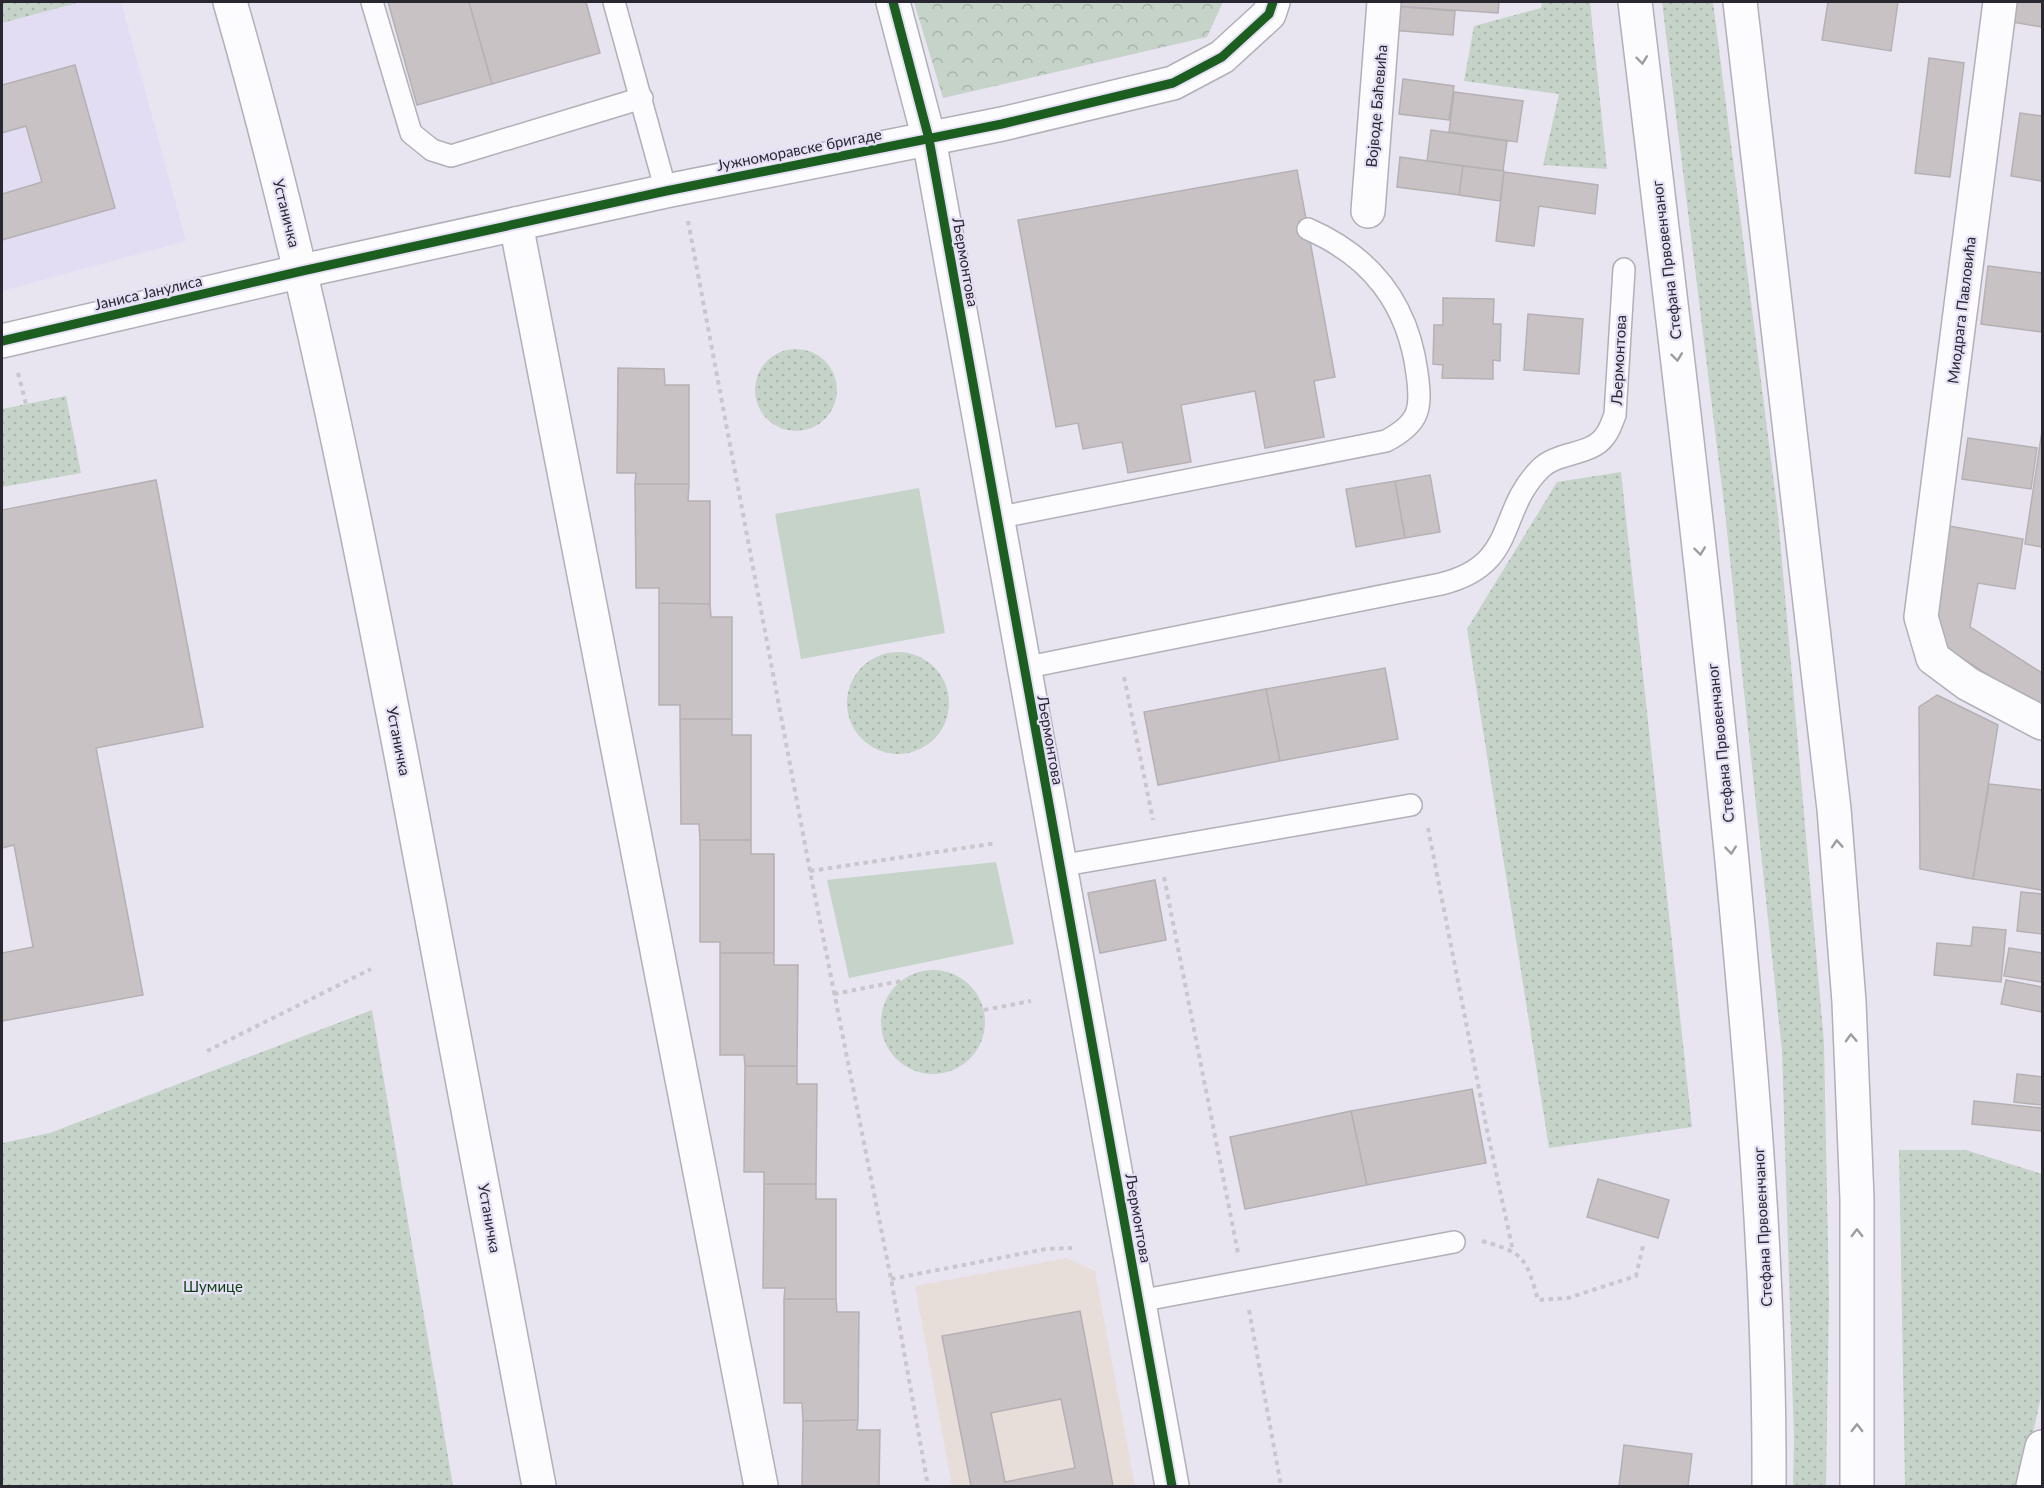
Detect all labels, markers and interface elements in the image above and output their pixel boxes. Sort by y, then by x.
street label: Војводе Баћевића [1362,44,1390,168]
one-way arrow [1635,55,1648,64]
street label: Јужноморавске бригаде [715,124,883,174]
street label: Устаничка [270,177,304,249]
street label: Стефана Првовенчаног [1647,179,1685,341]
street label: Љермонтова [949,215,983,308]
street label: Миодрага Павловића [1943,235,1979,385]
street label: Јаниса Јанулиса [92,271,204,313]
street label: Љермонтова [1607,314,1629,407]
one-way arrow [1671,353,1683,362]
one-way arrow [1694,547,1706,556]
street label: Стефана Првовенчаног [1703,662,1737,824]
street label: Љермонтова [1034,693,1068,786]
street label: Устаничка [383,705,415,777]
one-way arrow [1831,839,1844,848]
one-way arrow [1724,845,1737,854]
one-way arrow [1844,1034,1857,1043]
street label: Стефана Првовенчаног [1749,1147,1775,1307]
street label: Љермонтова [1122,1171,1156,1264]
street label: Устаничка [475,1182,505,1254]
one-way arrow [1851,1229,1863,1238]
park label: Шумице [183,1277,243,1295]
one-way arrow [1851,1424,1863,1433]

